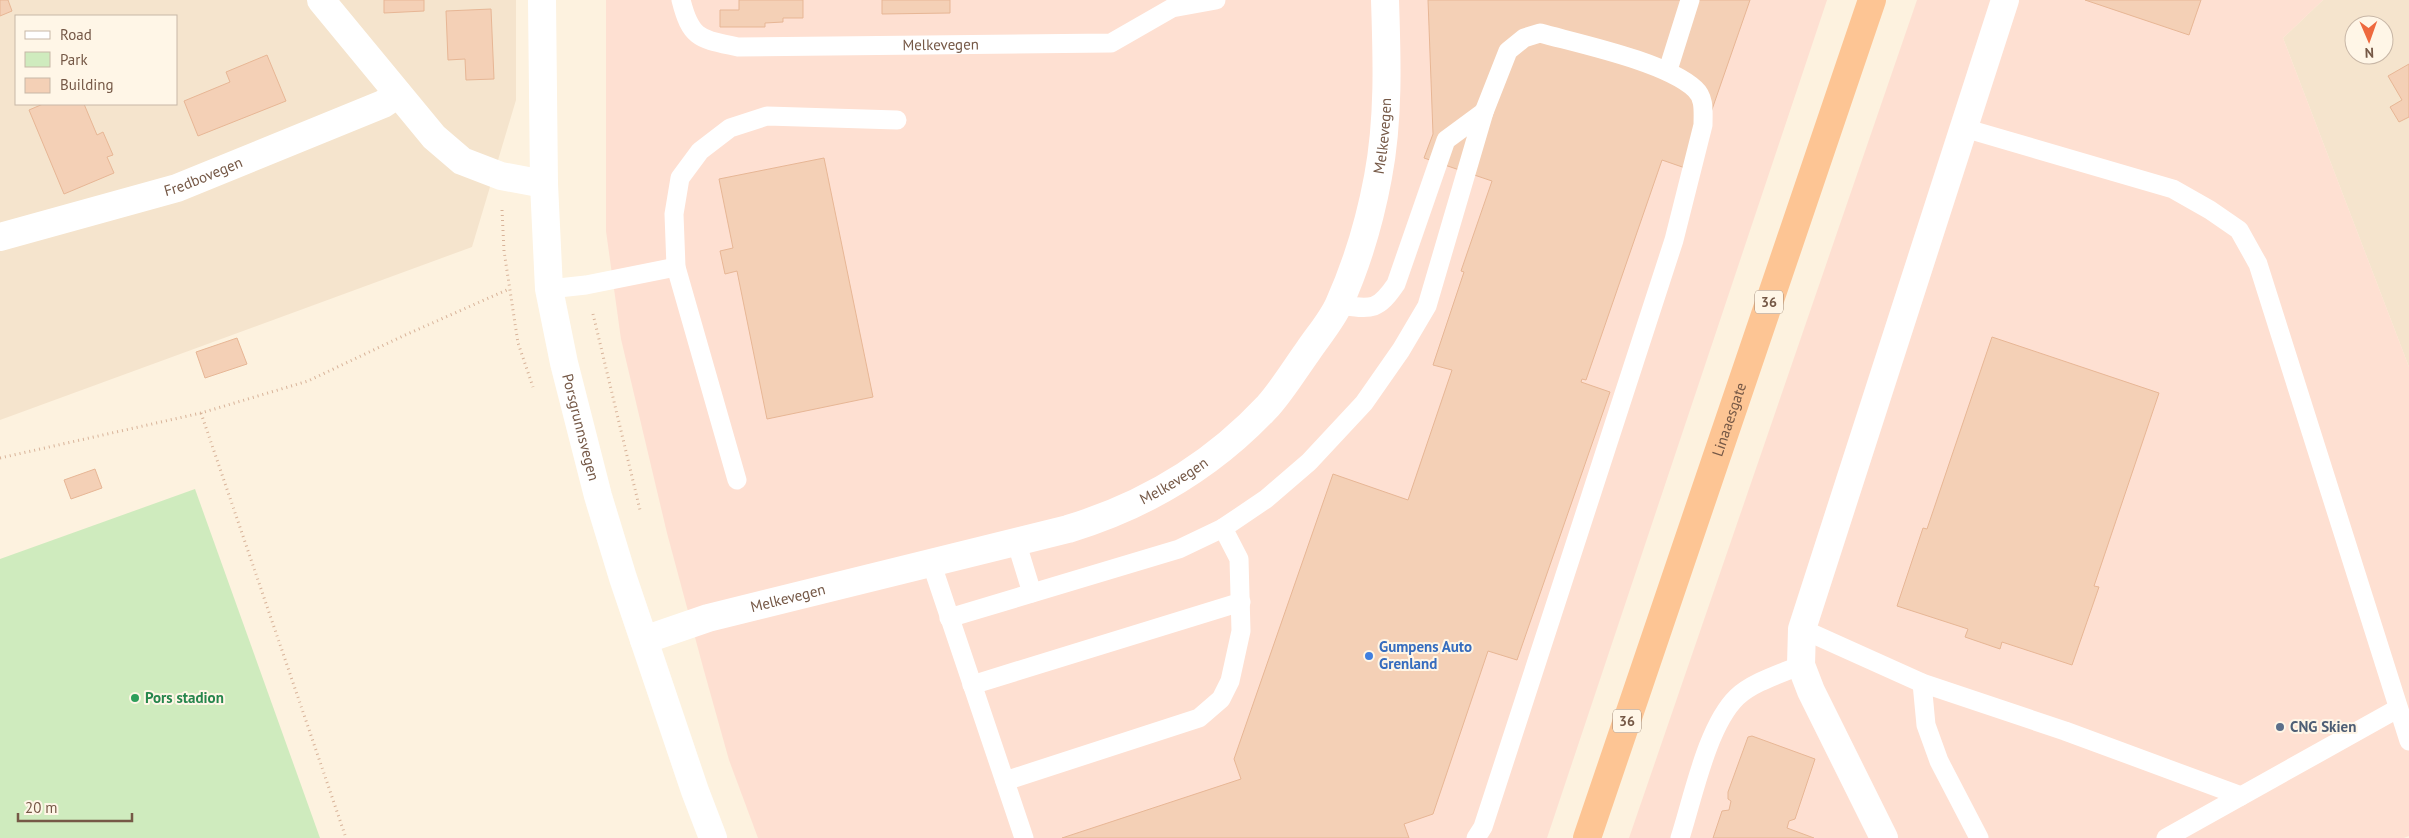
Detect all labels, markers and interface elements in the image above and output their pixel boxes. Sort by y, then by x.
legend [15,15,178,105]
north arrow [2344,15,2394,65]
text: Road [60,25,92,44]
street label: Melkevegen [902,34,979,54]
text: N [2365,44,2374,62]
text: Park [60,50,88,69]
text: Building [60,75,114,94]
street label: Melkevegen [1369,97,1395,175]
street label: Fredbovegen [162,152,245,200]
road number: 36 [1755,290,1783,314]
street label: Porsgrunnsvegen [558,372,604,483]
street label: Linaaesgate [1707,380,1750,459]
street label: Melkevegen [1136,453,1211,508]
street label: Melkevegen [748,579,827,616]
place label: Gumpens Auto Grenland [1379,637,1472,673]
marker: Gumpens Auto Grenland [1363,650,1375,662]
place label: Pors stadion [145,688,224,707]
marker: Pors stadion [129,692,141,704]
road number: 36 [1613,709,1641,732]
place label: CNG Skien [2290,717,2356,736]
marker: CNG Skien [2274,721,2286,733]
scale bar [18,790,131,822]
text: 20 m [25,798,58,817]

